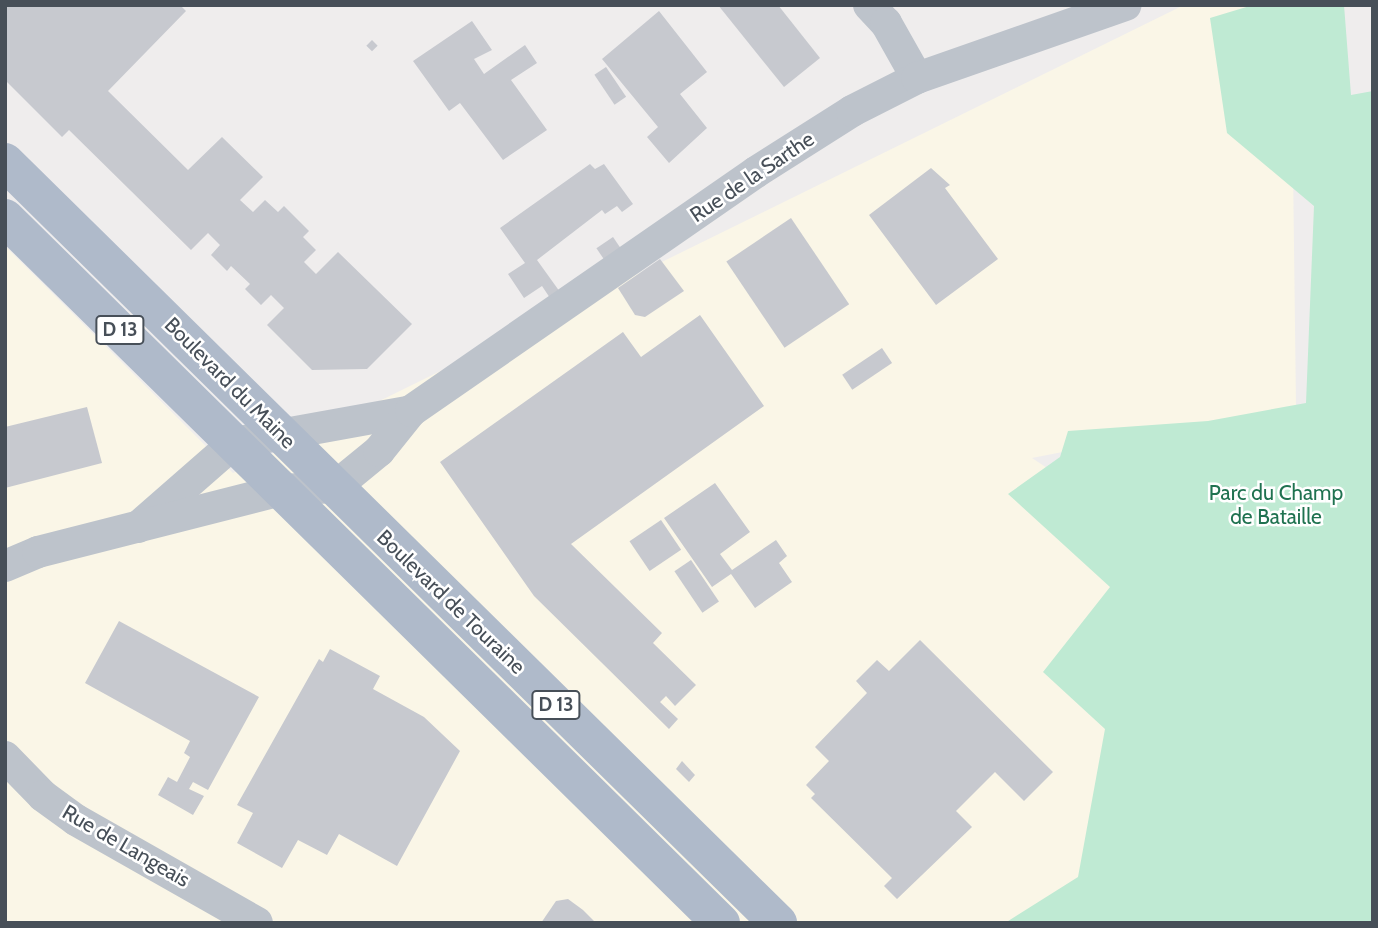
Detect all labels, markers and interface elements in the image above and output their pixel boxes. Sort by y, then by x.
street label: Rue de la Sarthe [685,126,819,228]
street label: Boulevard du Maine [159,312,301,454]
road number: D 13 [94,314,146,346]
park label: Parc du Champ de Bataille [1209,480,1343,530]
street label: Boulevard de Touraine [372,525,530,679]
road number: D 13 [530,690,582,720]
street label: Rue de Langeais [58,799,194,893]

